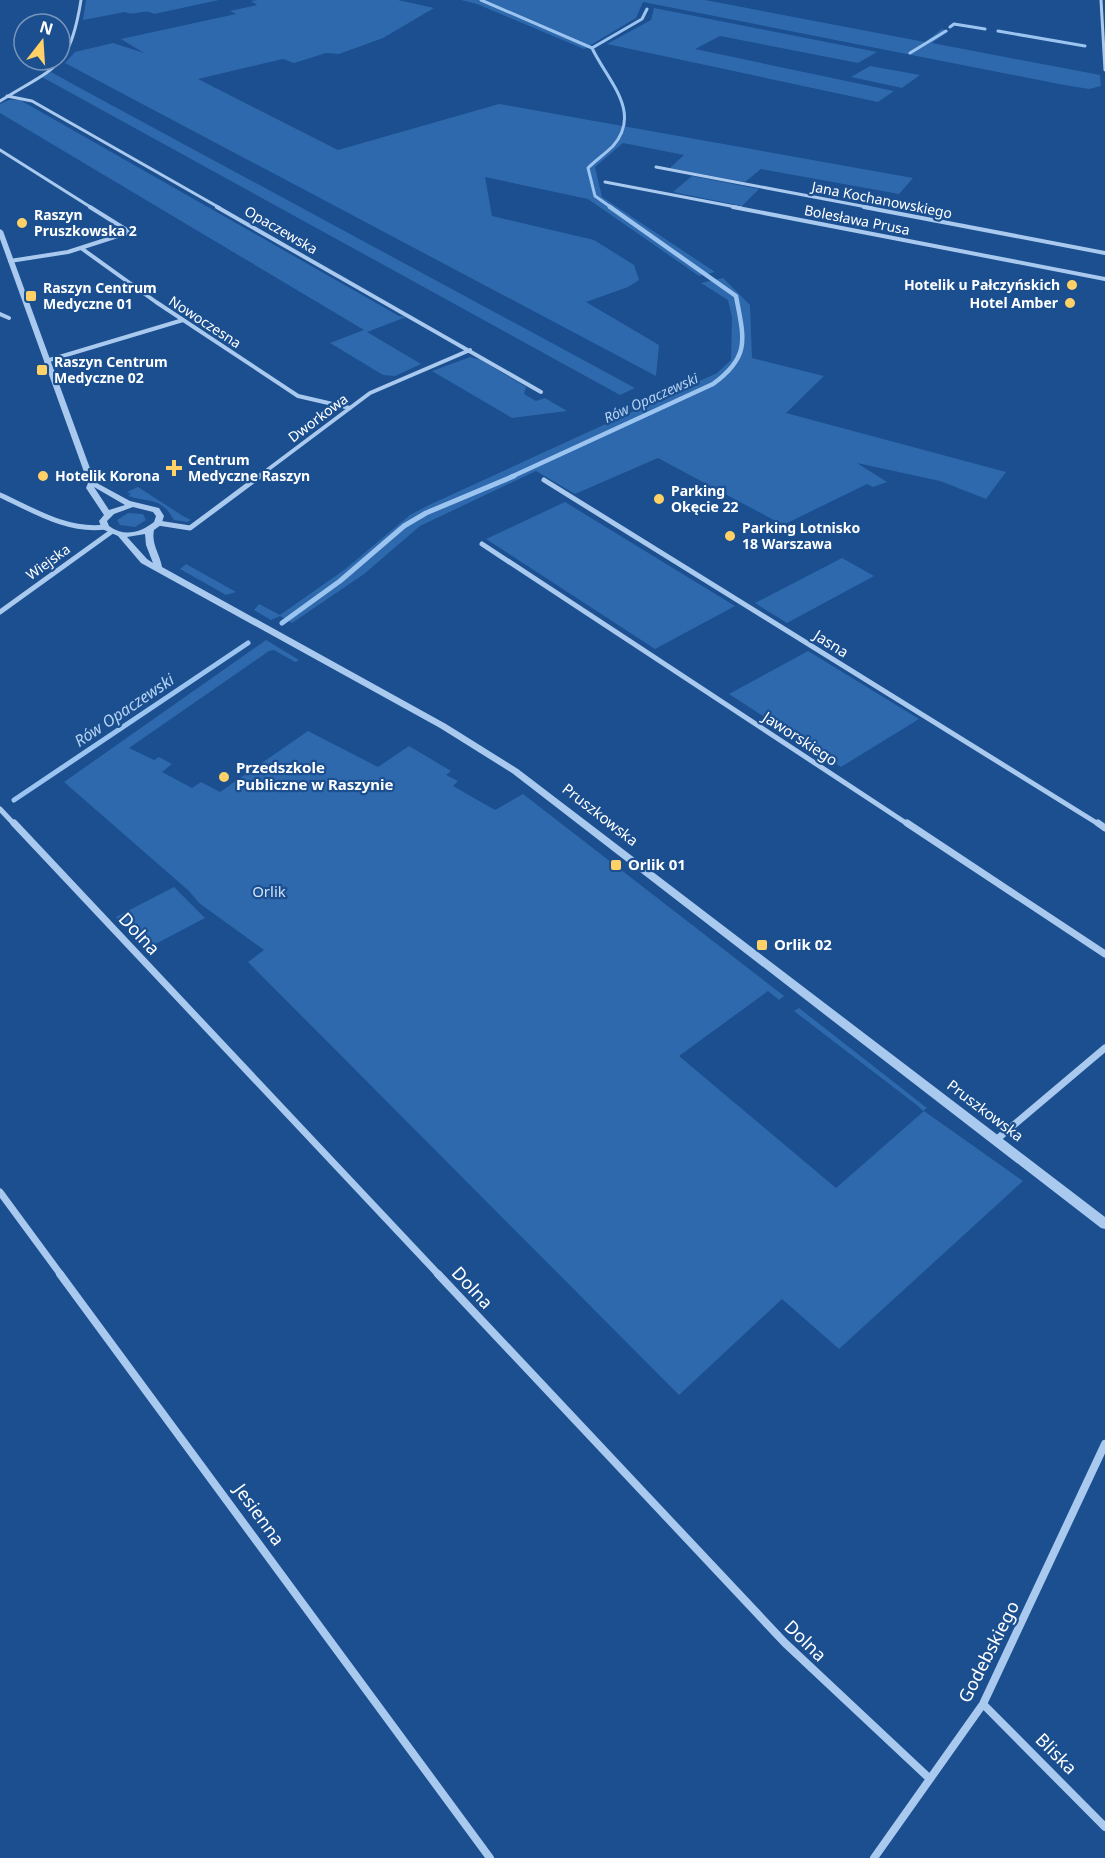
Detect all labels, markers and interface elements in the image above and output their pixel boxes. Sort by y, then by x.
north arrow [12,12,72,72]
text: N [37,15,56,40]
street label: Jana Kochanowskiego [808,176,954,222]
street label: Bolesława Prusa [803,200,912,239]
street label: Opaczewska [241,201,321,258]
place label: Raszyn Pruszkowska 2 [34,205,137,240]
marker: Raszyn Pruszkowska 2 [15,216,29,230]
place label: Hotelik u Pałczyńskich [904,275,1060,294]
place label: Raszyn Centrum Medyczne 01 [43,278,157,313]
marker: Hotelik u Pałczyńskich [1065,278,1079,292]
marker: Raszyn Centrum Medyczne 01 [24,289,38,303]
street label: Nowoczesna [165,291,245,352]
place label: Hotel Amber [969,293,1059,312]
marker: Hotel Amber [1063,296,1077,310]
place label: Raszyn Centrum Medyczne 02 [54,352,168,387]
marker: Raszyn Centrum Medyczne 02 [35,363,49,377]
water label: Rów Opaczewski [601,368,701,427]
street label: Dworkowa [284,389,351,446]
place label: Centrum Medyczne Raszyn [188,450,310,485]
marker: Centrum Medyczne Raszyn [165,459,183,477]
place label: Hotelik Korona [55,466,160,485]
marker: Hotelik Korona [36,469,50,483]
place label: Parking Okęcie 22 [671,481,738,516]
marker: Parking Okęcie 22 [652,492,666,506]
place label: Parking Lotnisko 18 Warszawa [742,518,860,553]
marker: Parking Lotnisko 18 Warszawa [723,529,737,543]
street label: Wiejska [22,539,74,584]
street label: Jasna [809,624,853,662]
water label: Rów Opaczewski [70,668,179,752]
street label: Jaworskiego [758,705,842,770]
place label: Przedszkole Publiczne w Raszynie [236,757,394,794]
marker: Przedszkole Publiczne w Raszynie [217,770,231,784]
street label: Pruszkowska [559,778,643,850]
place label: Orlik 01 [628,854,686,874]
marker: Orlik 01 [609,858,623,872]
park label: Orlik [252,881,286,901]
street label: Dolna [114,907,166,960]
place label: Orlik 02 [774,934,832,954]
marker: Orlik 02 [755,938,769,952]
street label: Pruszkowska [943,1075,1028,1146]
street label: Dolna [447,1261,499,1314]
street label: Jesienna [228,1477,290,1550]
street label: Godebskiego [952,1597,1024,1707]
street label: Dolna [779,1614,832,1666]
street label: Bliska [1031,1727,1083,1779]

